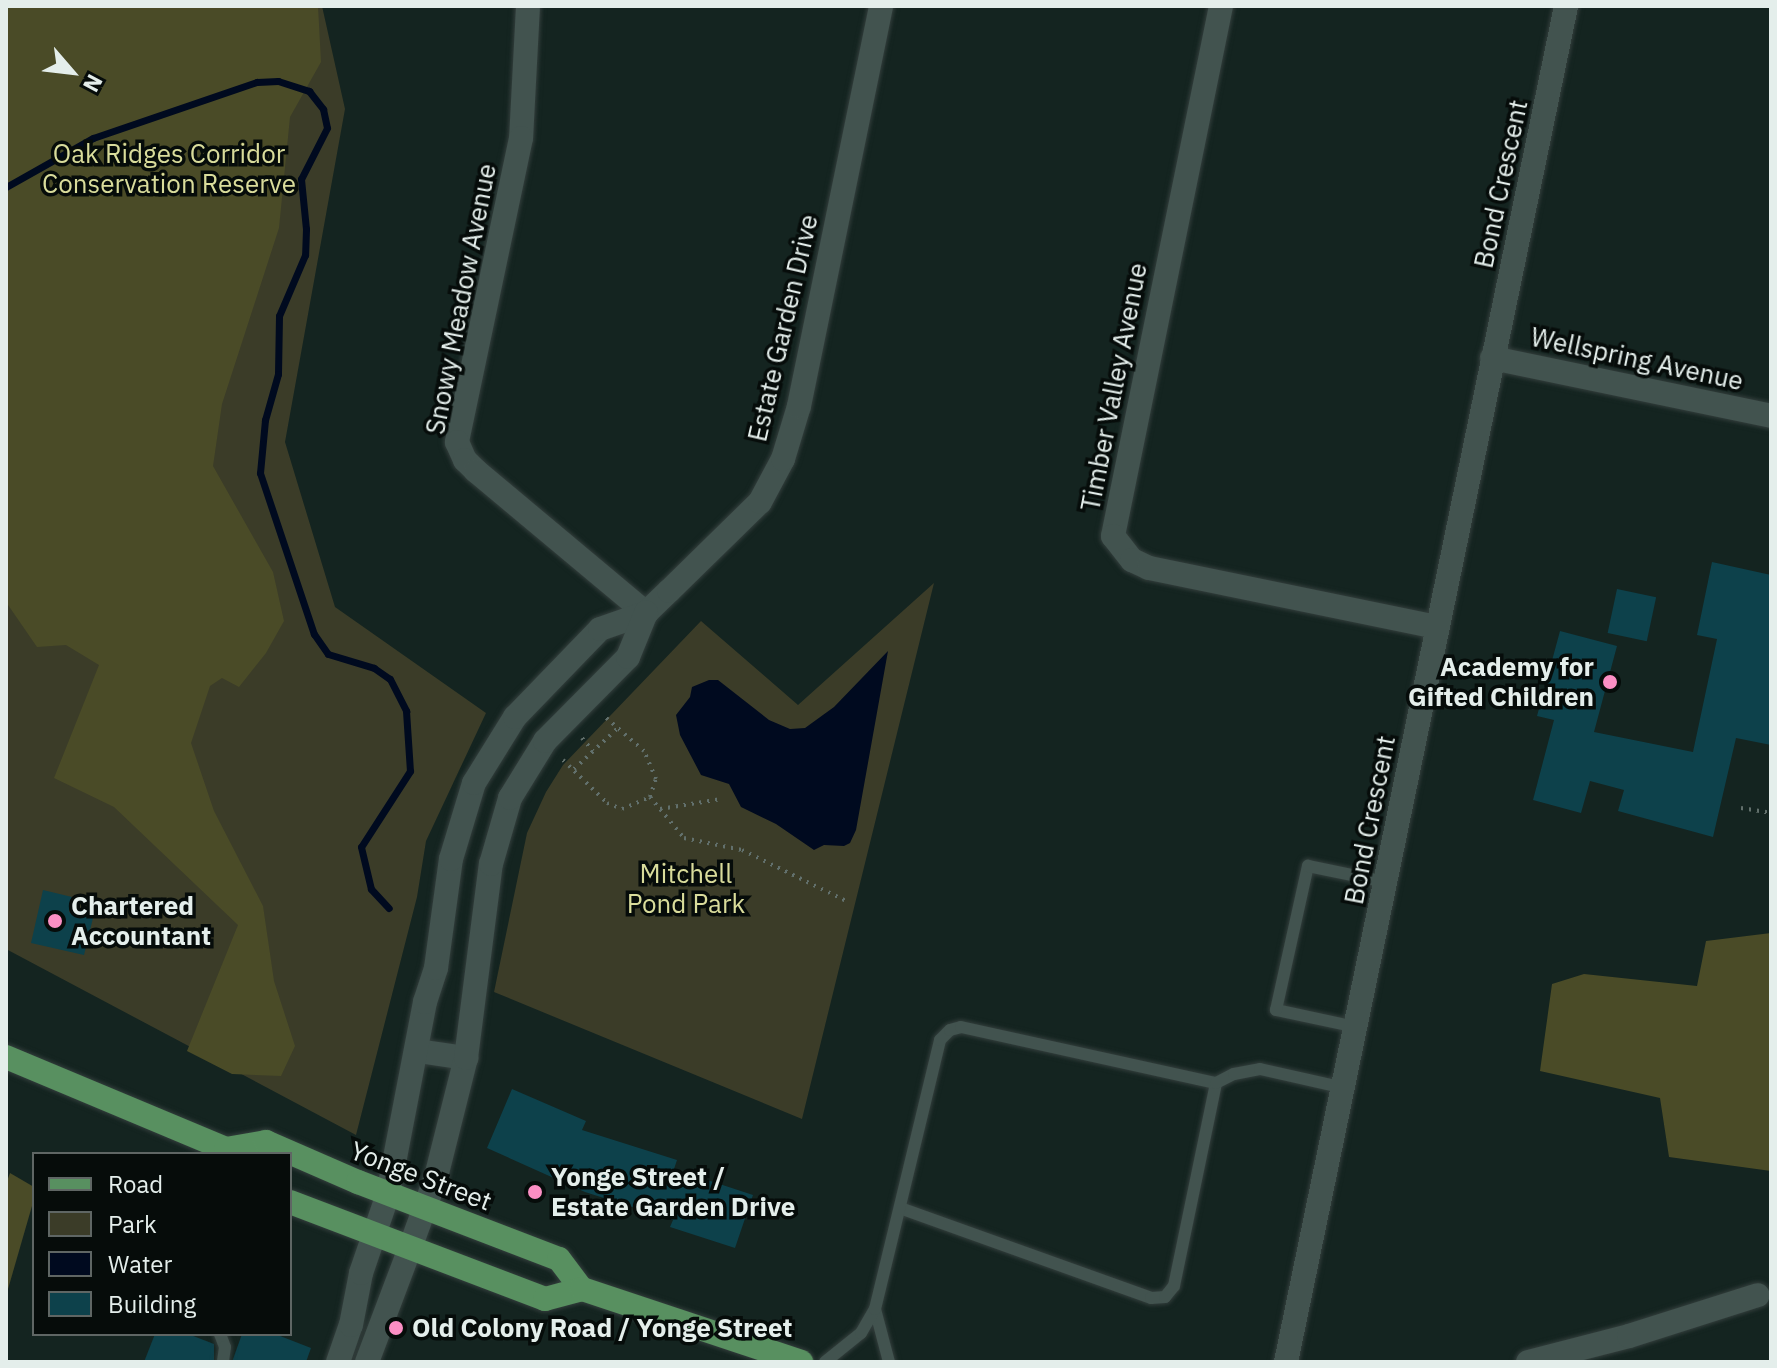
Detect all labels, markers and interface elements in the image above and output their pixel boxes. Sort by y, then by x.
north arrow [32,32,112,112]
text: N [77,70,110,97]
street label: Bond Crescent [1468,97,1534,271]
park label: Oak Ridges Corridor Conservation Reserve [42,138,296,200]
street label: Snowy Meadow Avenue [419,161,503,437]
street label: Estate Garden Drive [742,211,824,445]
street label: Timber Valley Avenue [1075,260,1153,514]
street label: Wellspring Avenue [1528,321,1746,397]
place label: Academy for Gifted Children [1408,651,1594,712]
marker: Academy for Gifted Children [1601,673,1619,691]
street label: Bond Crescent [1338,733,1402,907]
park label: Mitchell Pond Park [627,858,745,920]
place label: Chartered Accountant [71,890,211,952]
marker: Chartered Accountant [46,912,64,930]
street label: Yonge Street [346,1135,496,1217]
legend [32,1152,292,1336]
place label: Yonge Street / Estate Garden Drive [551,1161,795,1222]
text: Road [108,1168,163,1200]
marker: Yonge Street / Estate Garden Drive [526,1183,544,1201]
text: Park [108,1208,157,1240]
text: Water [108,1248,172,1280]
text: Building [108,1288,196,1320]
place label: Old Colony Road / Yonge Street [412,1312,792,1344]
marker: Old Colony Road / Yonge Street [387,1319,405,1337]

